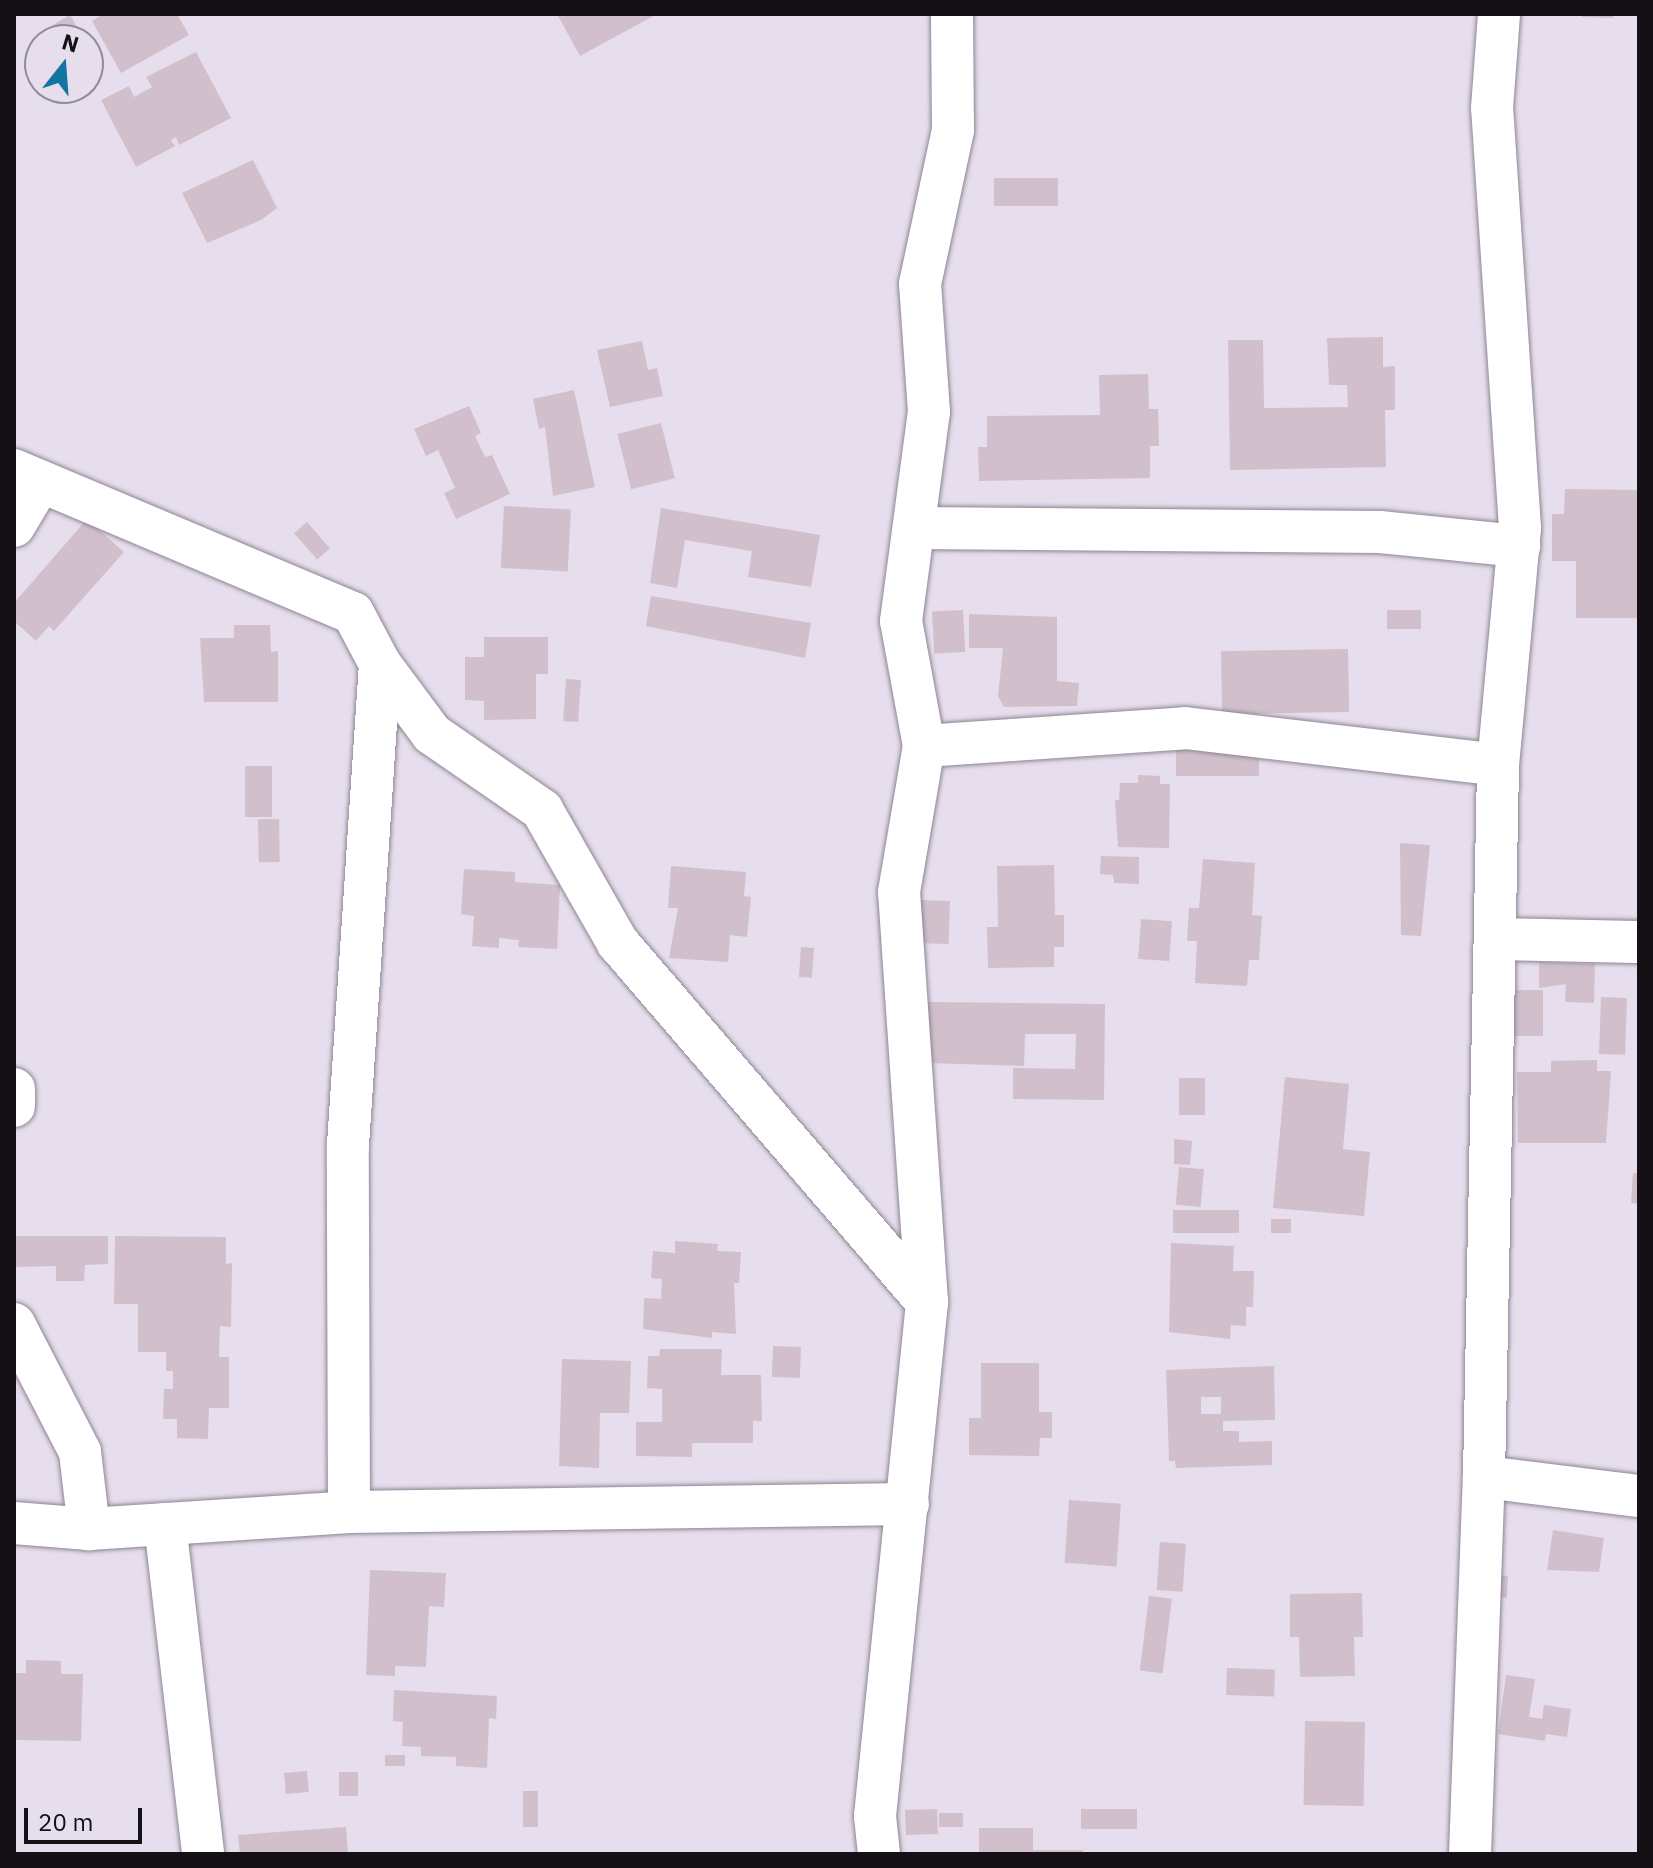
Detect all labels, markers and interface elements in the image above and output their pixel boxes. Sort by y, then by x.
north arrow [24,24,104,104]
text: N [59,26,82,59]
scale bar [28,1792,146,1842]
text: 20 m [38,1806,93,1838]

